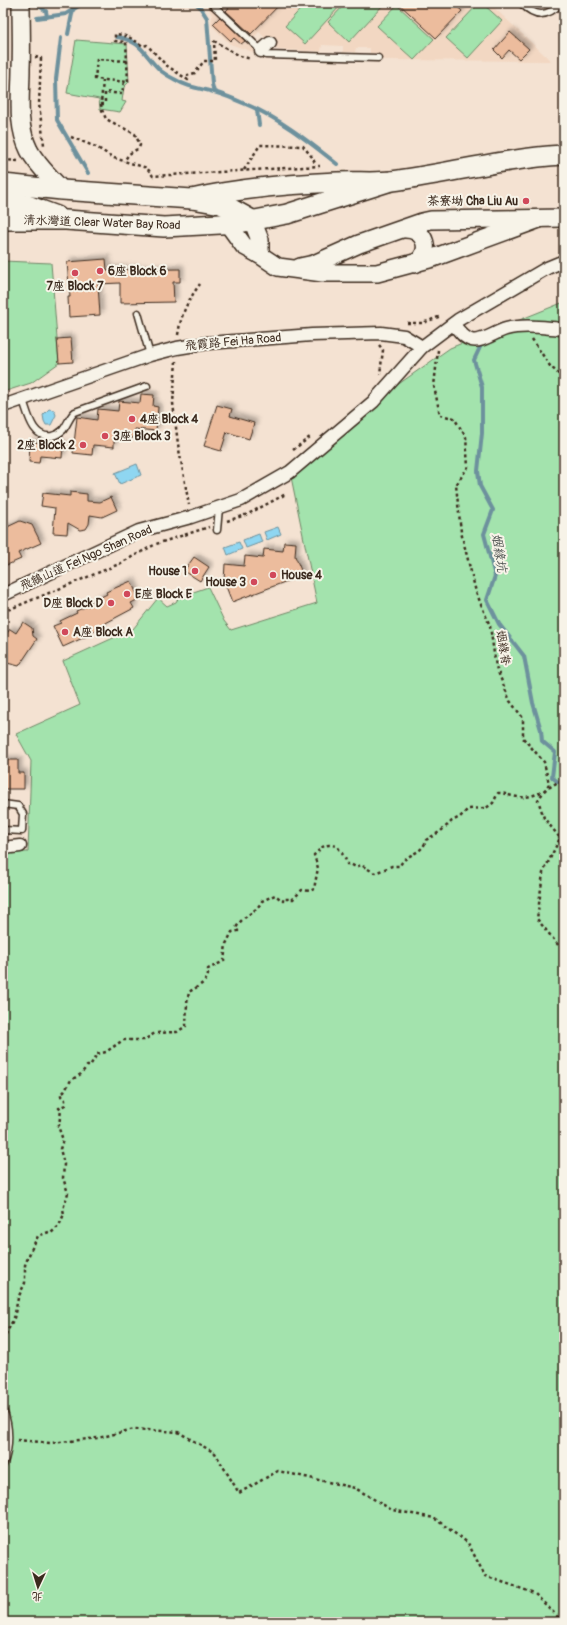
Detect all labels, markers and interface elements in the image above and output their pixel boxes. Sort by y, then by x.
place label: 茶寮坳 Cha Liu Au [427,194,518,209]
marker: 茶寮坳 Cha Liu Au [521,196,531,206]
street label: 清水灣道 Clear Water Bay Road [23,213,181,233]
place label: 6座 Block 6 [108,264,166,279]
marker: 6座 Block 6 [95,266,105,276]
marker: 7座 Block 7 [70,268,80,278]
place label: 7座 Block 7 [46,279,104,294]
street label: 飛霞路 Fei Ha Road [184,330,282,354]
place label: 4座 Block 4 [139,412,198,427]
marker: 4座 Block 4 [127,414,137,424]
place label: 3座 Block 3 [113,429,171,444]
marker: 3座 Block 3 [100,431,110,441]
place label: 2座 Block 2 [17,438,75,453]
marker: 2座 Block 2 [78,440,88,450]
street label: 飛鵝山道 Fei Ngo Shan Road [17,522,155,594]
water label: 姻緣坑 [488,532,510,575]
place label: House 1 [148,564,187,579]
marker: House 1 [190,566,200,576]
place label: House 4 [281,568,322,583]
marker: House 4 [268,570,278,580]
place label: House 3 [205,575,246,590]
marker: House 3 [249,577,259,587]
place label: E座 Block E [135,587,193,602]
marker: E座 Block E [122,589,132,599]
place label: D座 Block D [44,596,103,611]
marker: D座 Block D [106,598,116,608]
place label: A座 Block A [73,625,133,640]
marker: A座 Block A [60,627,70,637]
street label: 姻緣脊 [492,629,514,667]
north arrow [18,1567,58,1607]
text: 北 [31,1590,43,1603]

